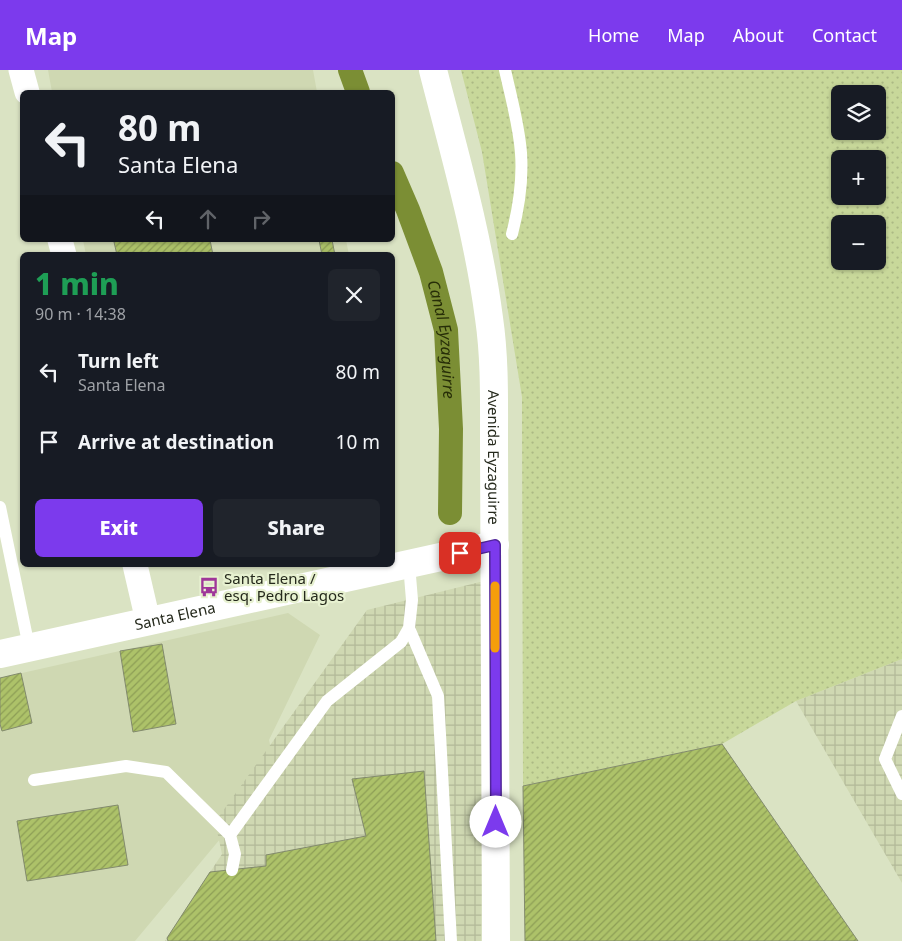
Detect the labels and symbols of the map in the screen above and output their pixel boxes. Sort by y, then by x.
water label: Canal Eyzaguirre [422,277,460,399]
street label: Avenida Eyzaguirre [484,390,504,525]
pin [439,532,481,574]
place label: Santa Elena / esq. Pedro Lagos [224,568,344,605]
bus stop icon: Santa Elena / esq. Pedro Lagos [198,576,220,598]
street label: Santa Elena [133,597,217,634]
position arrow [469,795,521,847]

